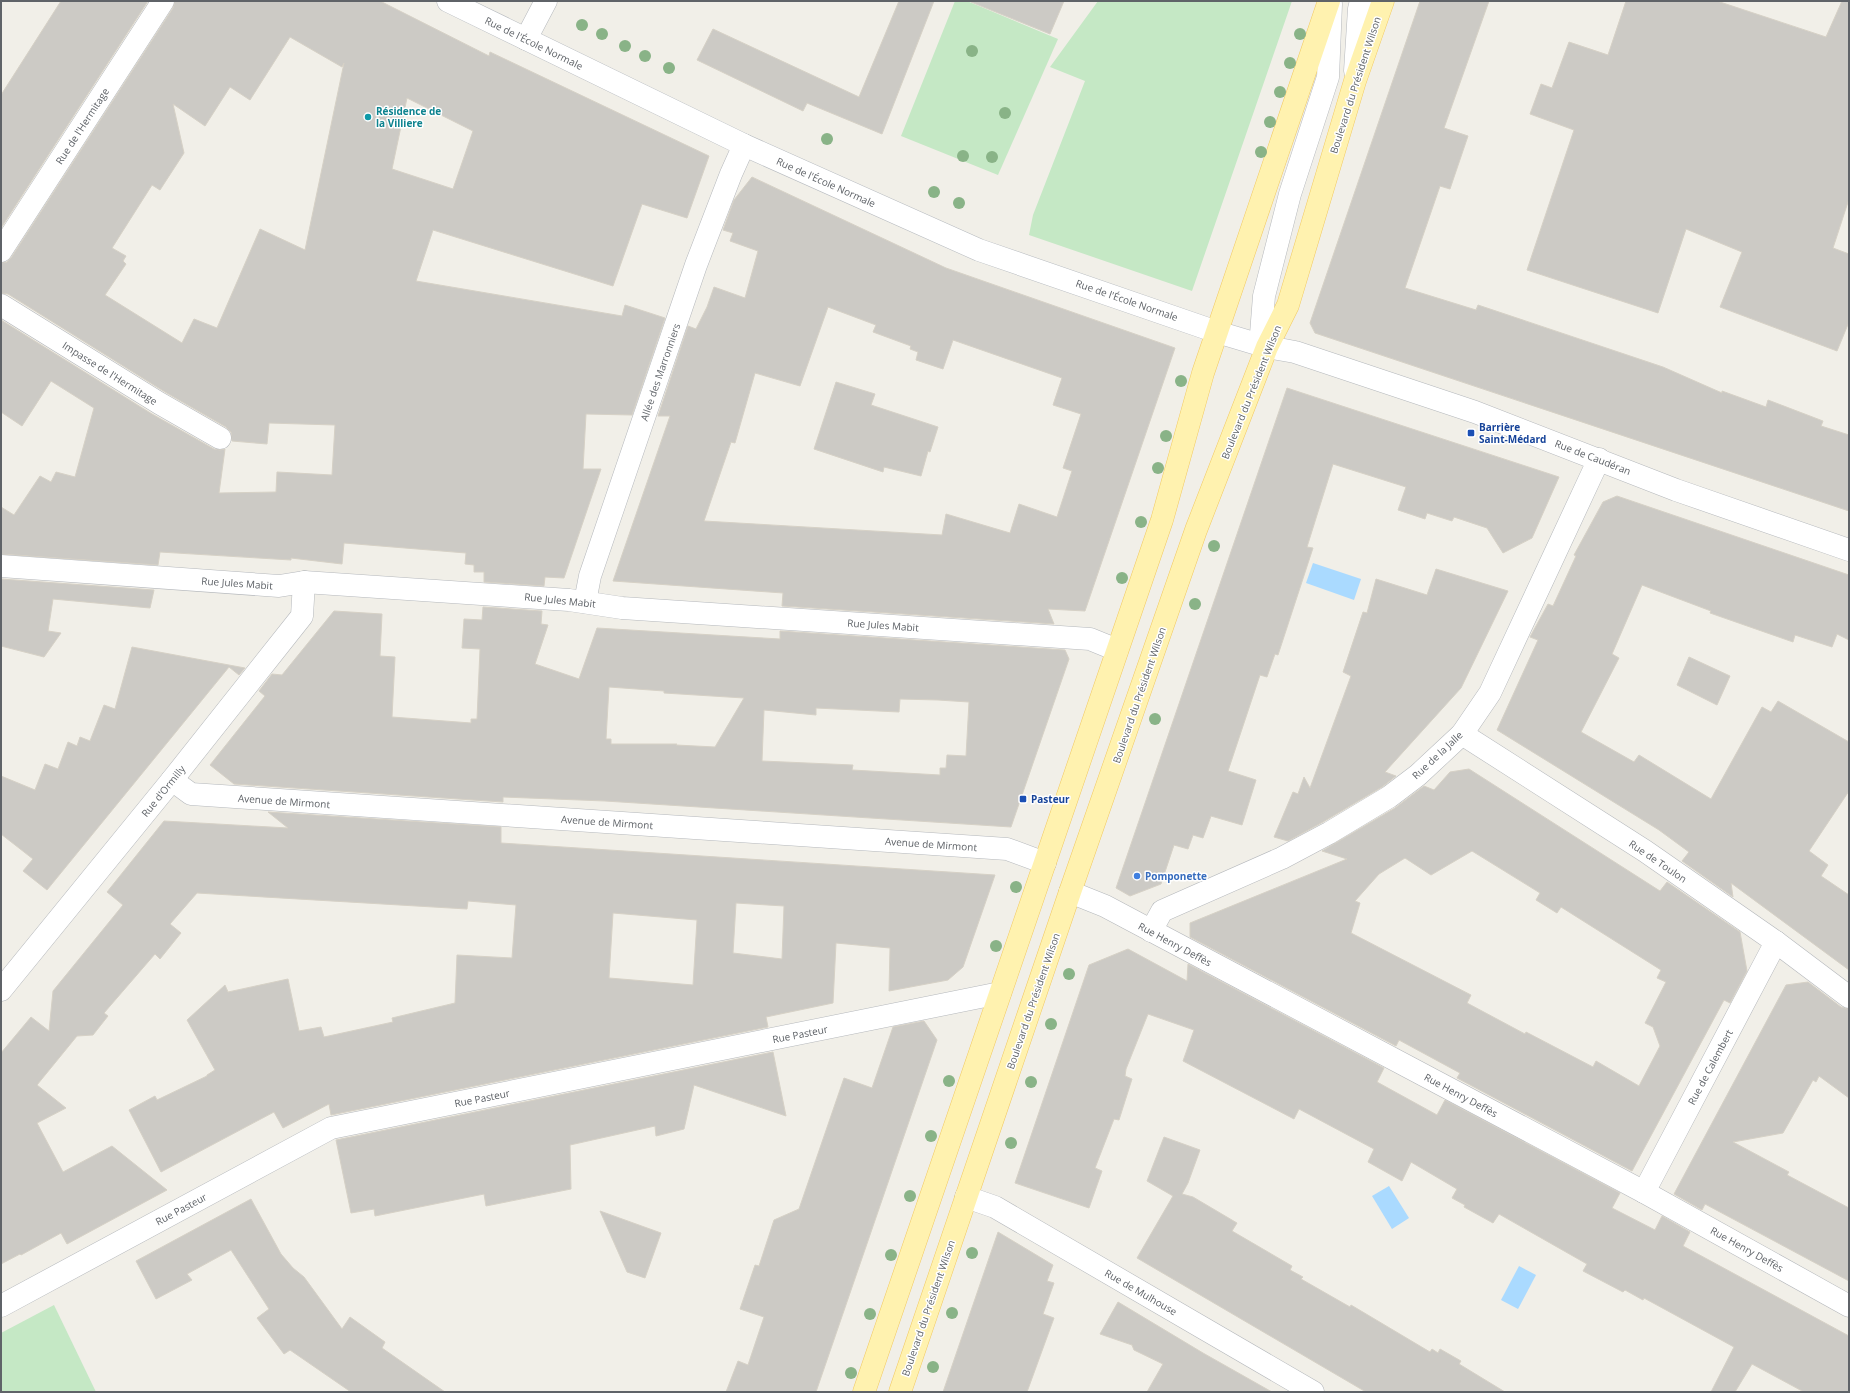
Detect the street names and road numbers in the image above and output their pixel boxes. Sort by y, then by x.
street label: Rue de l'École Normale [483,13,586,73]
street label: Boulevard du Président Wilson [1326,15,1384,155]
street label: Rue de l'Hermitage [52,85,112,167]
street label: Rue de l'École Normale [774,154,878,210]
street label: Rue de l'École Normale [1074,276,1180,324]
street label: Allée des Marronniers [637,321,683,423]
street label: Boulevard du Président Wilson [1218,323,1284,461]
street label: Impasse de l'Hermitage [60,338,160,408]
street label: Rue de Caudéran [1553,436,1633,478]
street label: Rue Jules Mabit [201,574,274,593]
street label: Rue Jules Mabit [524,589,597,611]
street label: Rue Jules Mabit [847,616,920,635]
street label: Boulevard du Président Wilson [1109,625,1169,765]
street label: Rue de la Jalle [1409,728,1466,782]
street label: Rue d'Ormilly [138,762,189,820]
street label: Avenue de Mirmont [237,791,331,811]
street label: Avenue de Mirmont [560,812,654,832]
street label: Avenue de Mirmont [884,834,978,854]
street label: Rue de Toulon [1626,836,1690,886]
street label: Rue Henry Deffès [1136,919,1214,969]
street label: Boulevard du Président Wilson [1003,931,1063,1071]
street label: Rue Pasteur [771,1022,829,1046]
street label: Rue de Calembert [1684,1026,1736,1107]
street label: Rue Henry Deffès [1422,1070,1500,1120]
street label: Rue Pasteur [453,1086,511,1110]
street label: Rue Pasteur [153,1190,209,1228]
street label: Rue Henry Deffès [1708,1223,1786,1275]
street label: Boulevard du Président Wilson [898,1238,958,1378]
street label: Rue de Mulhouse [1102,1266,1180,1319]

